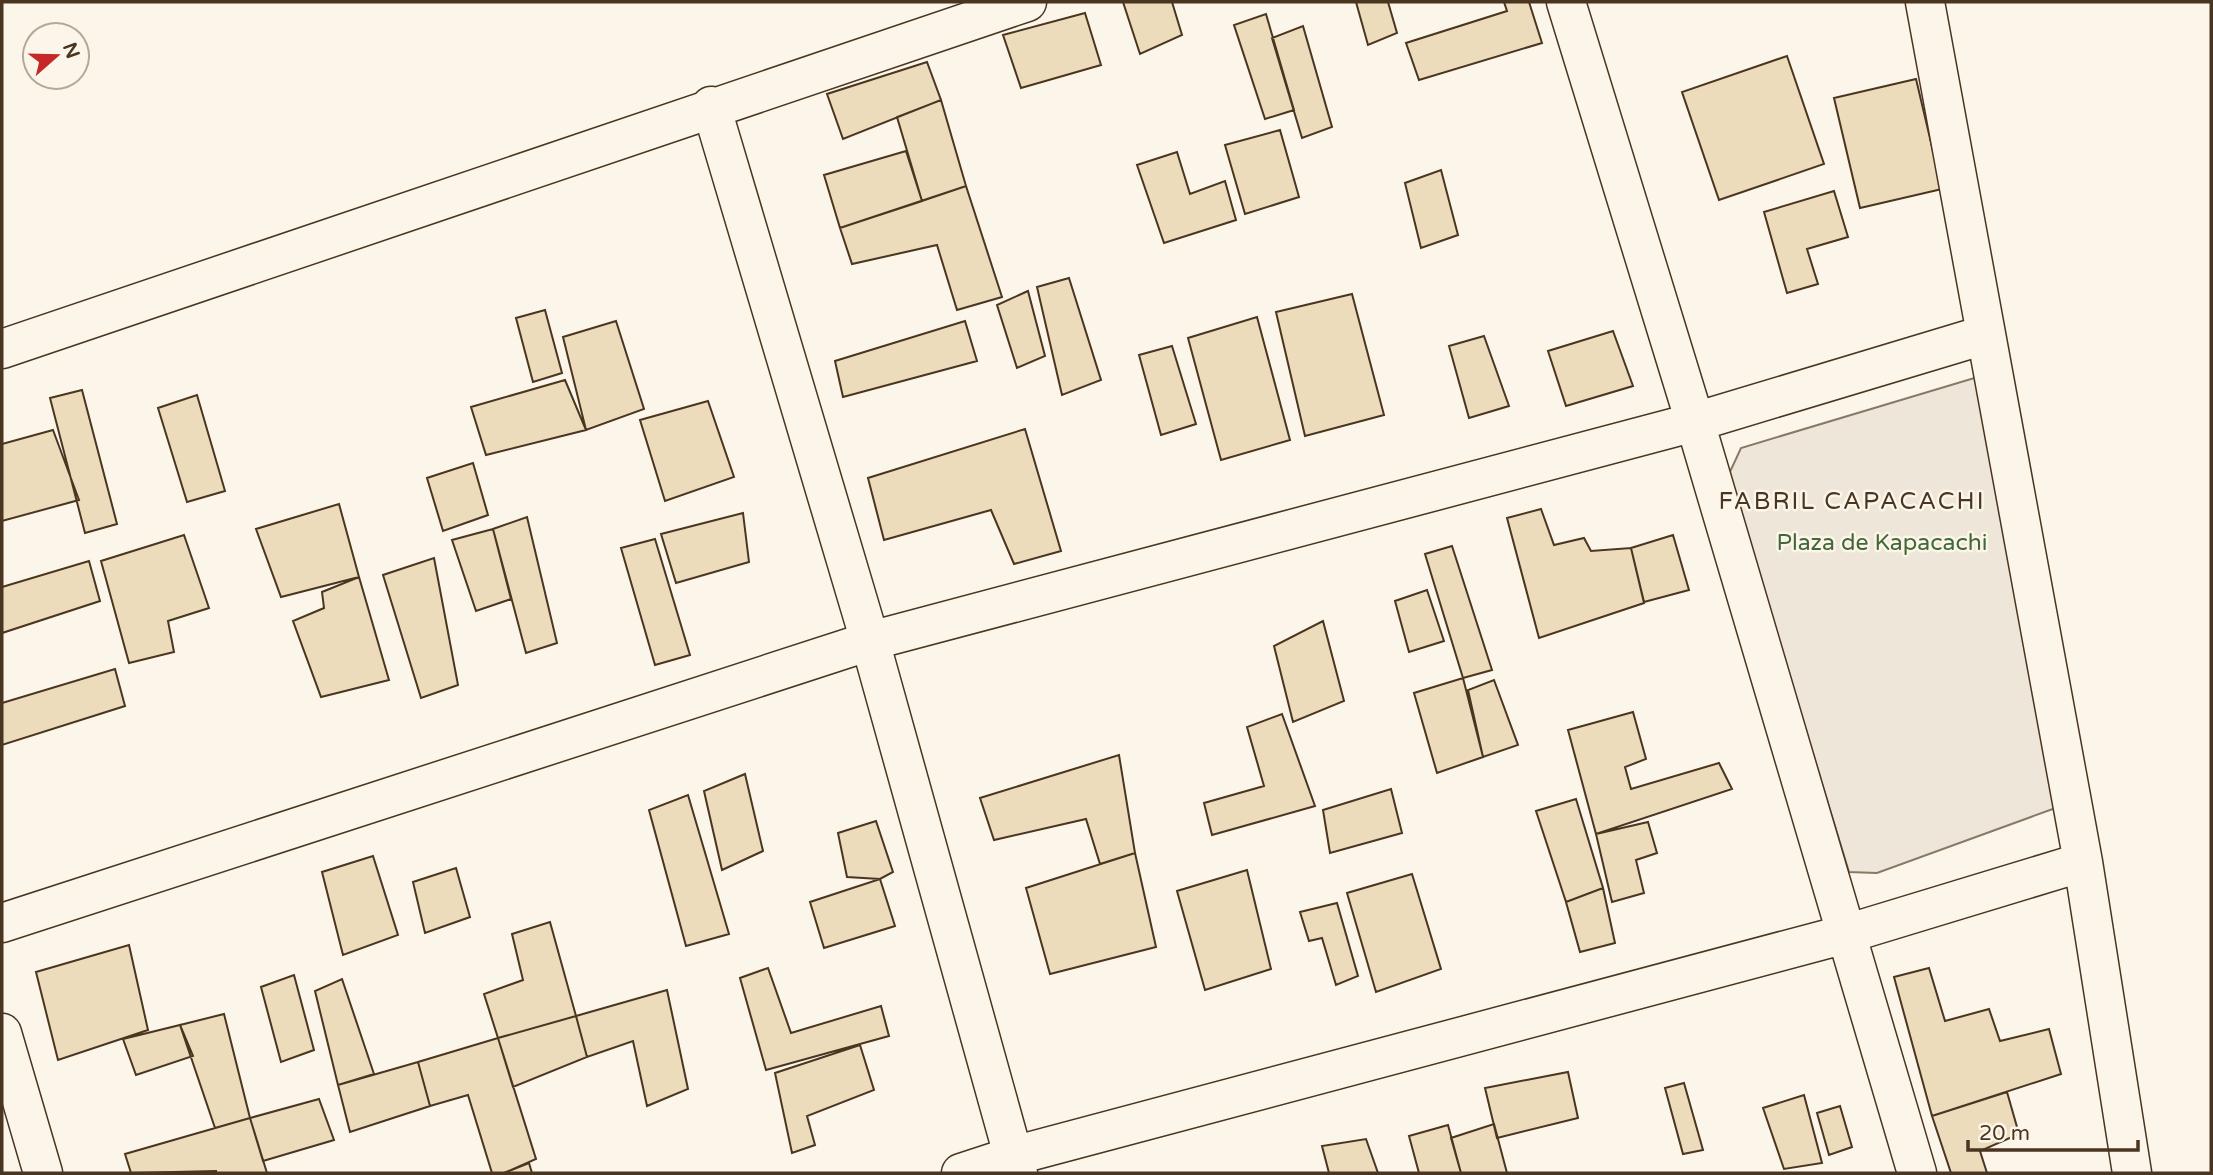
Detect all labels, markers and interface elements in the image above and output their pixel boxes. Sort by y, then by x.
north arrow [21,21,91,91]
text: N [58,40,84,61]
district label: FABRIL CAPACACHI [1719,487,1985,516]
park label: Plaza de Kapacachi [1777,529,1987,557]
scale bar [1968,1108,2138,1152]
text: 20 m [1979,1121,2030,1146]

